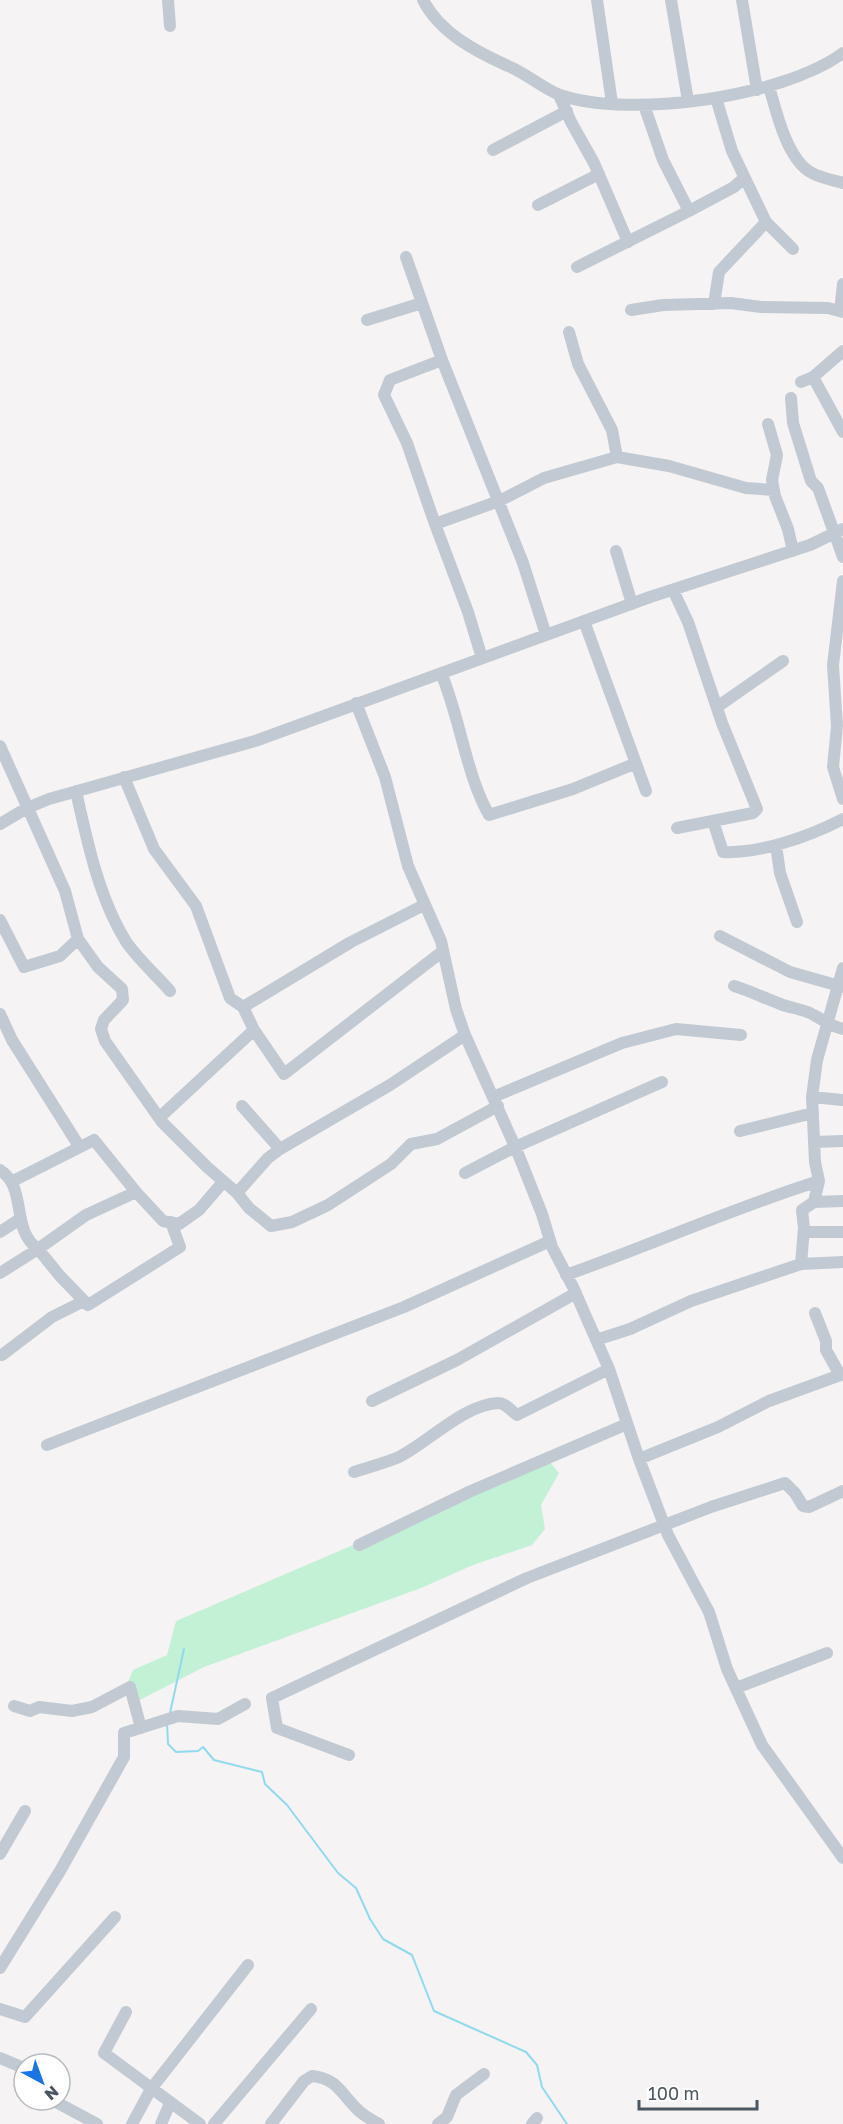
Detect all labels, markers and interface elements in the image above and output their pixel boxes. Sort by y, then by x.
north arrow [12,2052,72,2112]
scale bar [639,2073,758,2111]
text: N [41,2082,63,2105]
text: 100 m [648,2082,699,2104]

